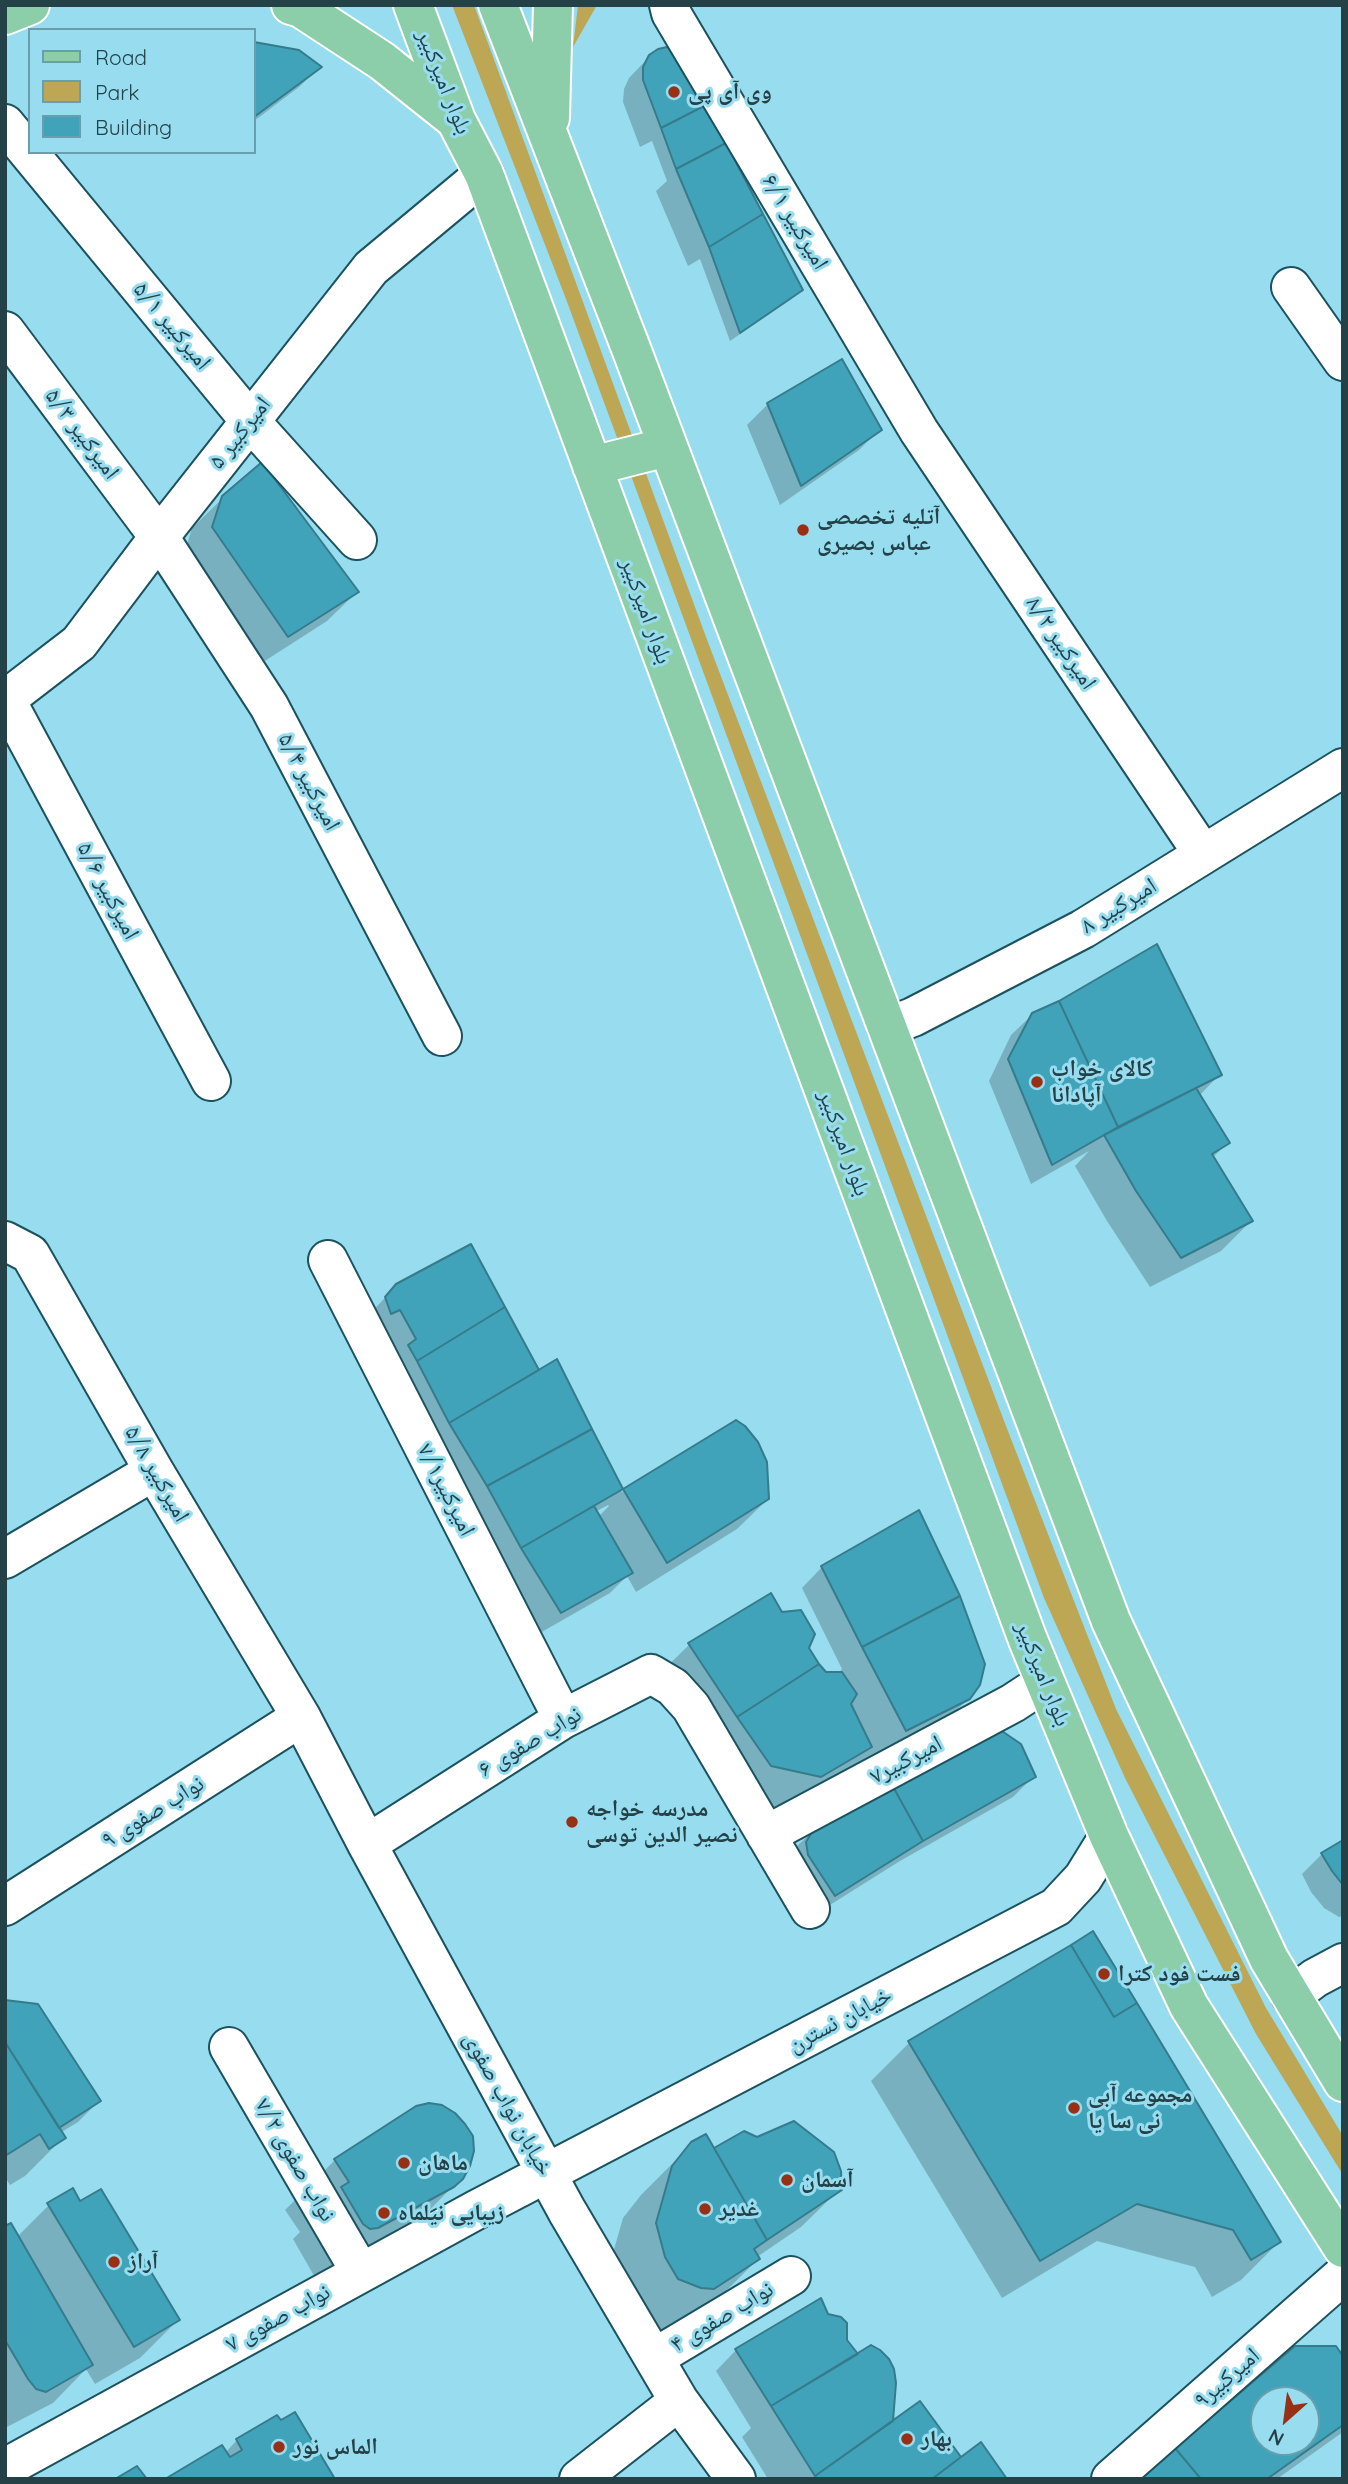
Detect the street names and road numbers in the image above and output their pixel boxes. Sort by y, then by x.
street label: بلوار امیرکبیر [410,26,478,138]
street label: امیرکبیر ۶/۱ [756,169,834,275]
street label: امیرکبیر ۵/۱ [127,276,217,376]
street label: امیرکبیر ۵/۳ [39,383,125,485]
street label: امیرکبیر ۵ [203,391,277,475]
street label: بلوار امیرکبیر [614,554,678,668]
street label: امیرکبیر ۸/۲ [1020,591,1102,695]
street label: امیرکبیر ۵/۴ [272,729,346,835]
street label: امیرکبیر ۵/۶ [71,838,145,944]
street label: امیرکبیر ۸ [1076,872,1162,940]
street label: بلوار امیرکبیر [812,1086,876,1200]
street label: امیرکبیر ۵/۸ [118,1421,196,1527]
street label: امیرکبیر۷/۱ [411,1439,481,1541]
street label: بلوار امیرکبیر [1009,1618,1077,1730]
street label: نواب صفوی ۶ [474,1701,586,1783]
street label: امیرکبیر۷ [865,1730,947,1790]
street label: نواب صفوی ۹ [97,1770,209,1854]
street label: خیابان نسترن [784,1981,896,2059]
street label: خیابان نواب صفوی [457,2028,559,2180]
street label: نواب صفوی ۷/۲ [249,2094,341,2226]
street label: نواب صفوی ۴ [666,2276,778,2358]
street label: نواب صفوی ۷ [221,2278,335,2358]
street label: امیرکبیر۹ [1189,2342,1265,2414]

